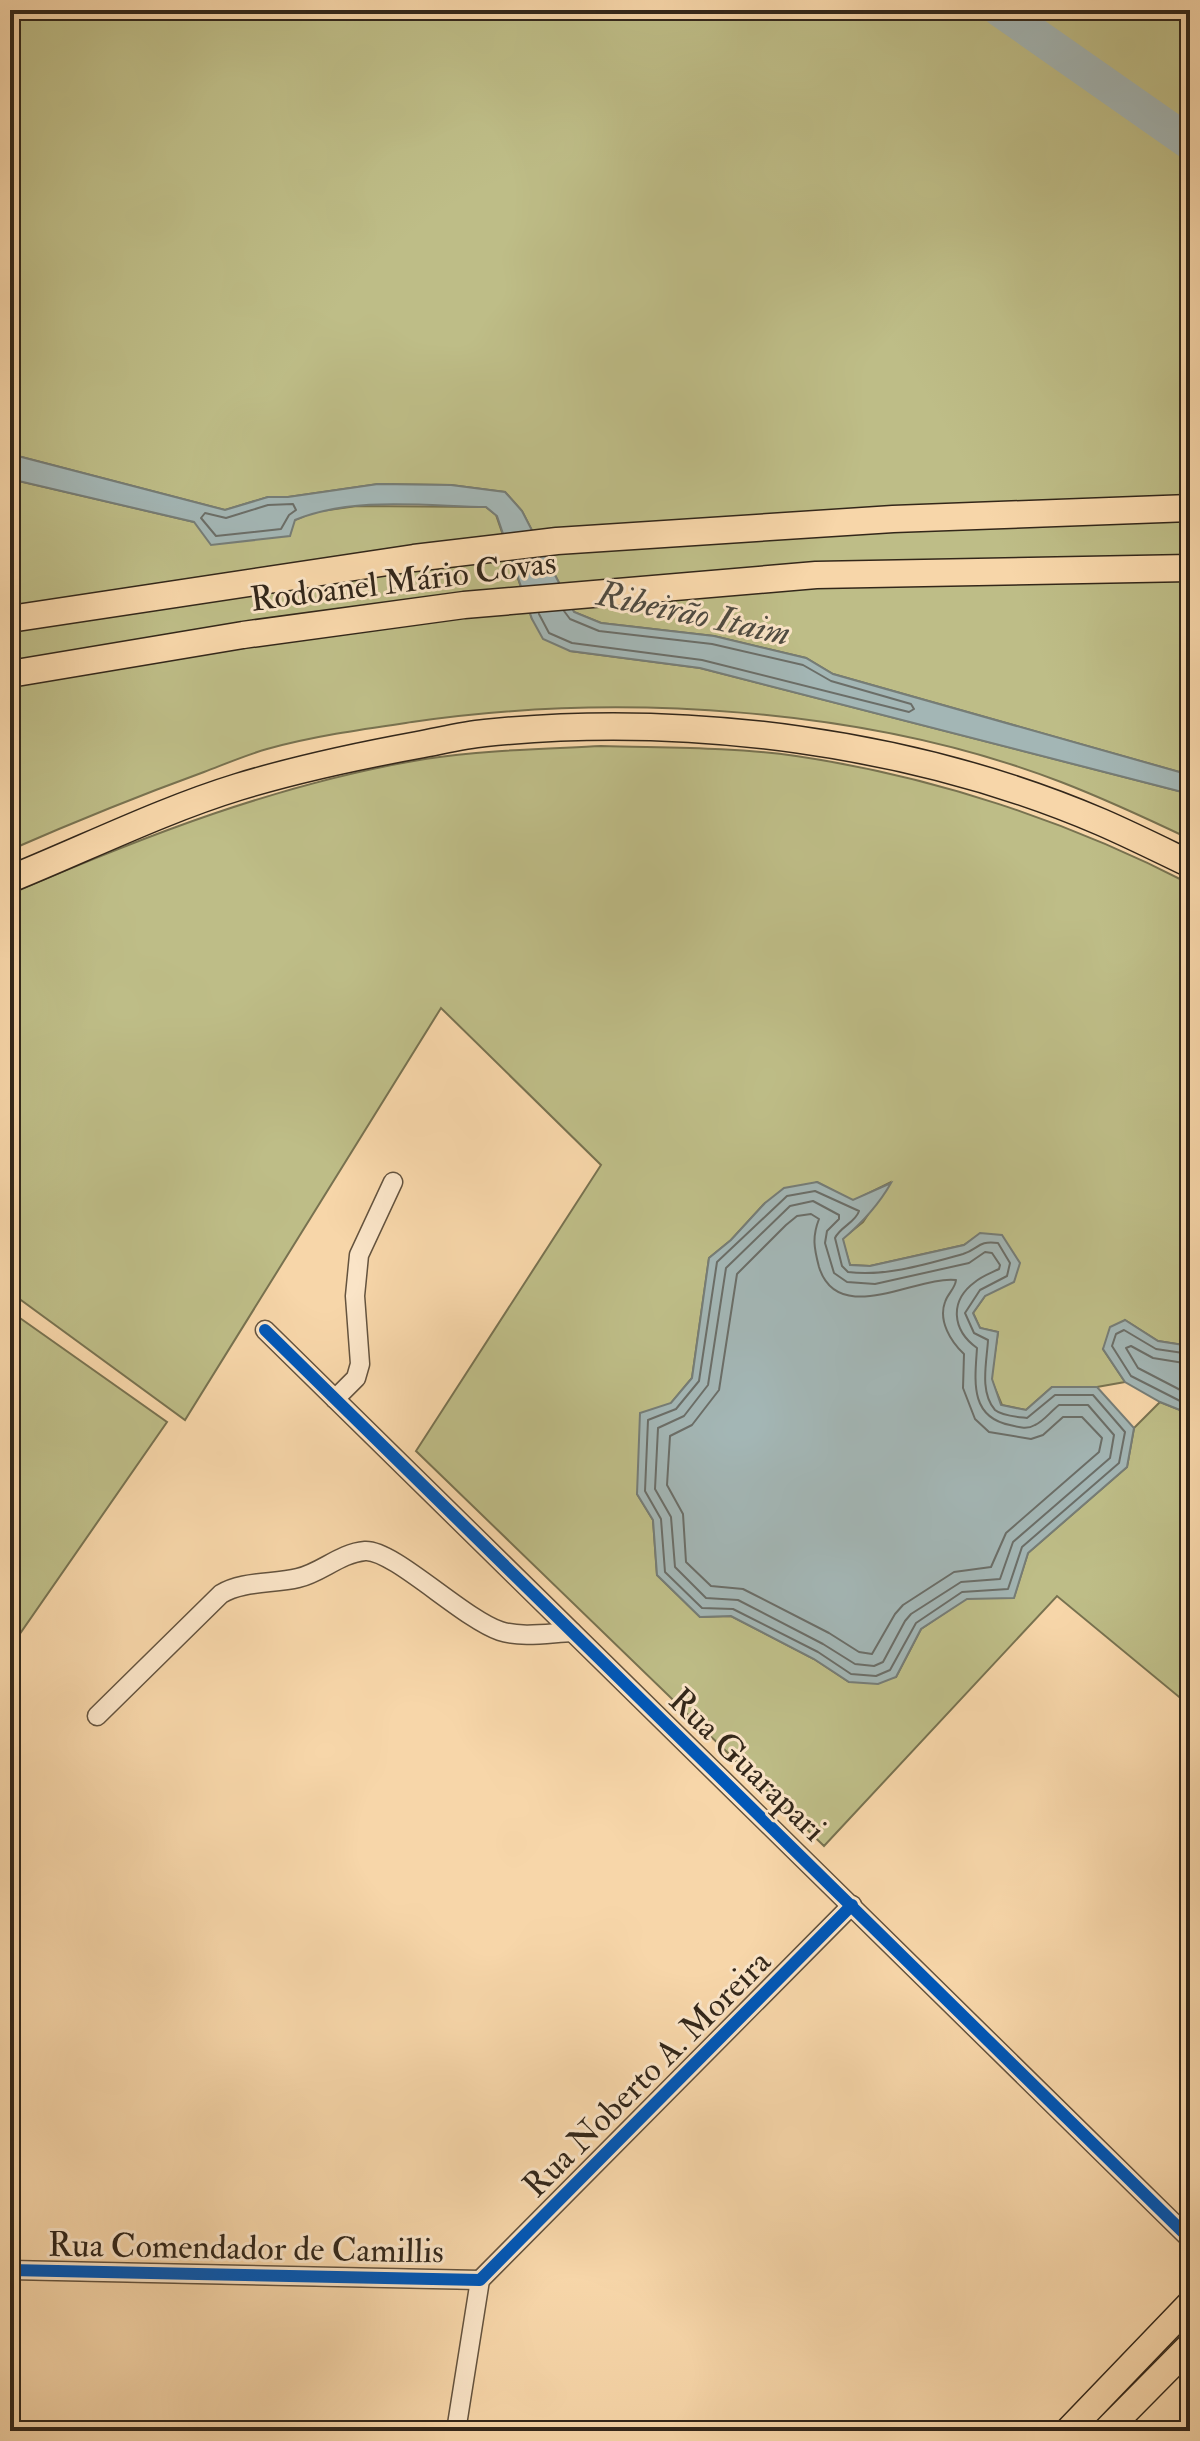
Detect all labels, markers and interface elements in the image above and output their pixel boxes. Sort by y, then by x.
street label: Rodoanel Mário Covas [248,541,559,622]
water label: Ribeirão Itaim [592,571,794,656]
street label: Rua Guarapari [659,1679,835,1851]
street label: Rua Noberto A. Moreira [514,1940,781,2207]
street label: Rua Comendador de Camillis [48,2224,444,2273]

